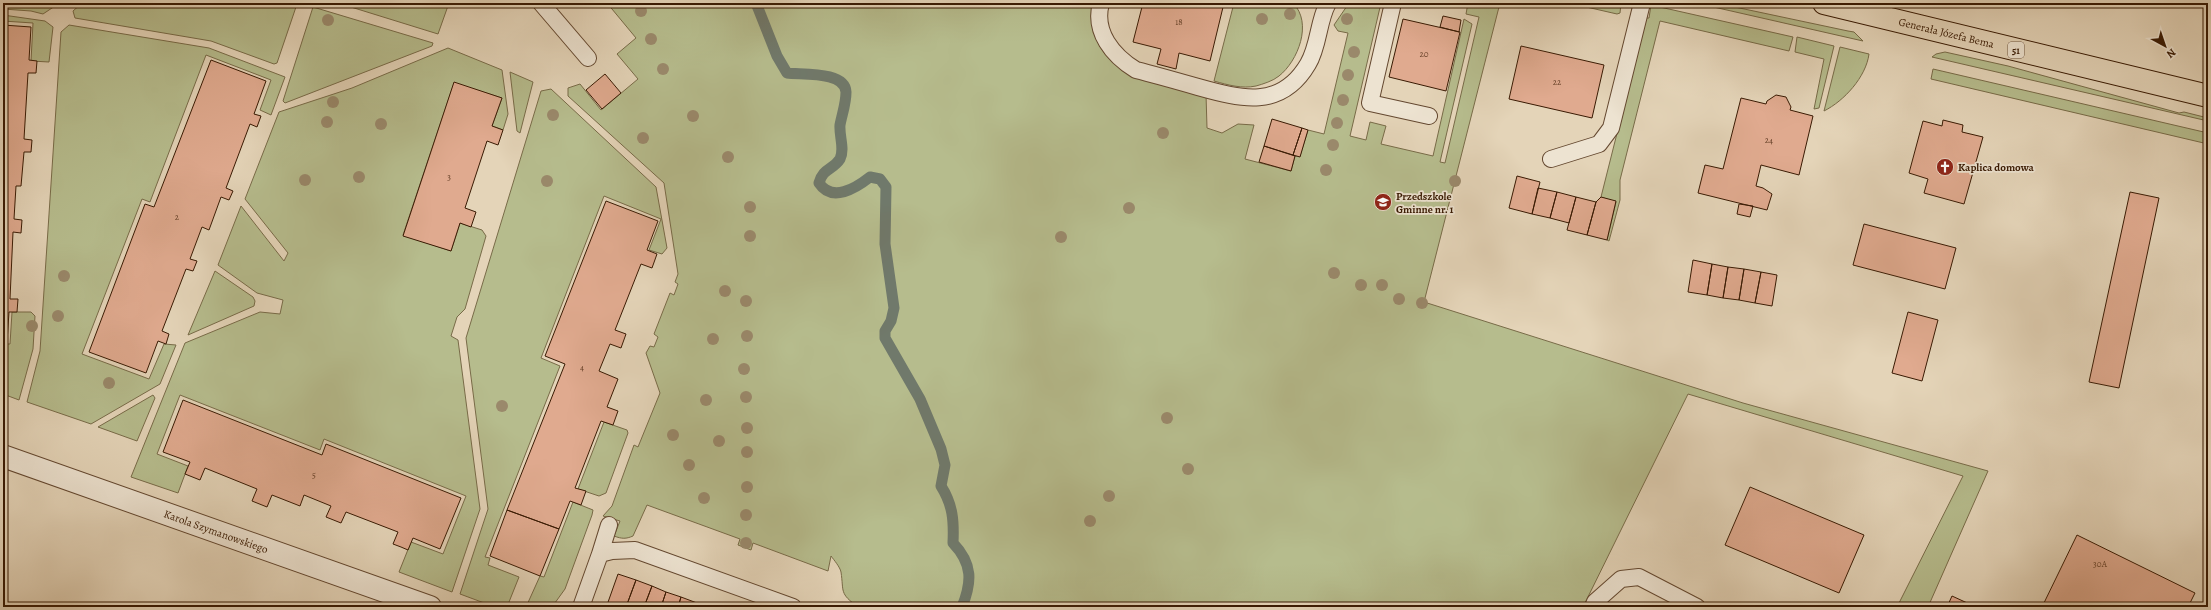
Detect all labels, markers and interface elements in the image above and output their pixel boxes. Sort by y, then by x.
street label: Generała Józefa Bema [1897,14,1997,52]
house number: 18 [1175,16,1183,28]
north arrow [2145,26,2185,66]
road number: 51 [2008,42,2024,58]
text: N [2163,45,2179,62]
house number: 20 [1419,48,1429,60]
house number: 22 [1553,76,1562,88]
house number: 24 [1765,134,1773,146]
church icon: Kaplica domowa [1935,157,1955,177]
place label: Kaplica domowa [1958,160,2035,175]
house number: 3 [447,171,451,183]
place label: Przedszkole Gminne nr. 1 [1396,189,1453,217]
school or university icon: Przedszkole Gminne nr. 1 [1373,192,1393,212]
house number: 2 [175,211,180,223]
house number: 4 [580,361,584,373]
house number: 5 [312,469,316,481]
street label: Karola Szymanowskiego [162,506,271,557]
house number: 30A [2093,558,2108,570]

